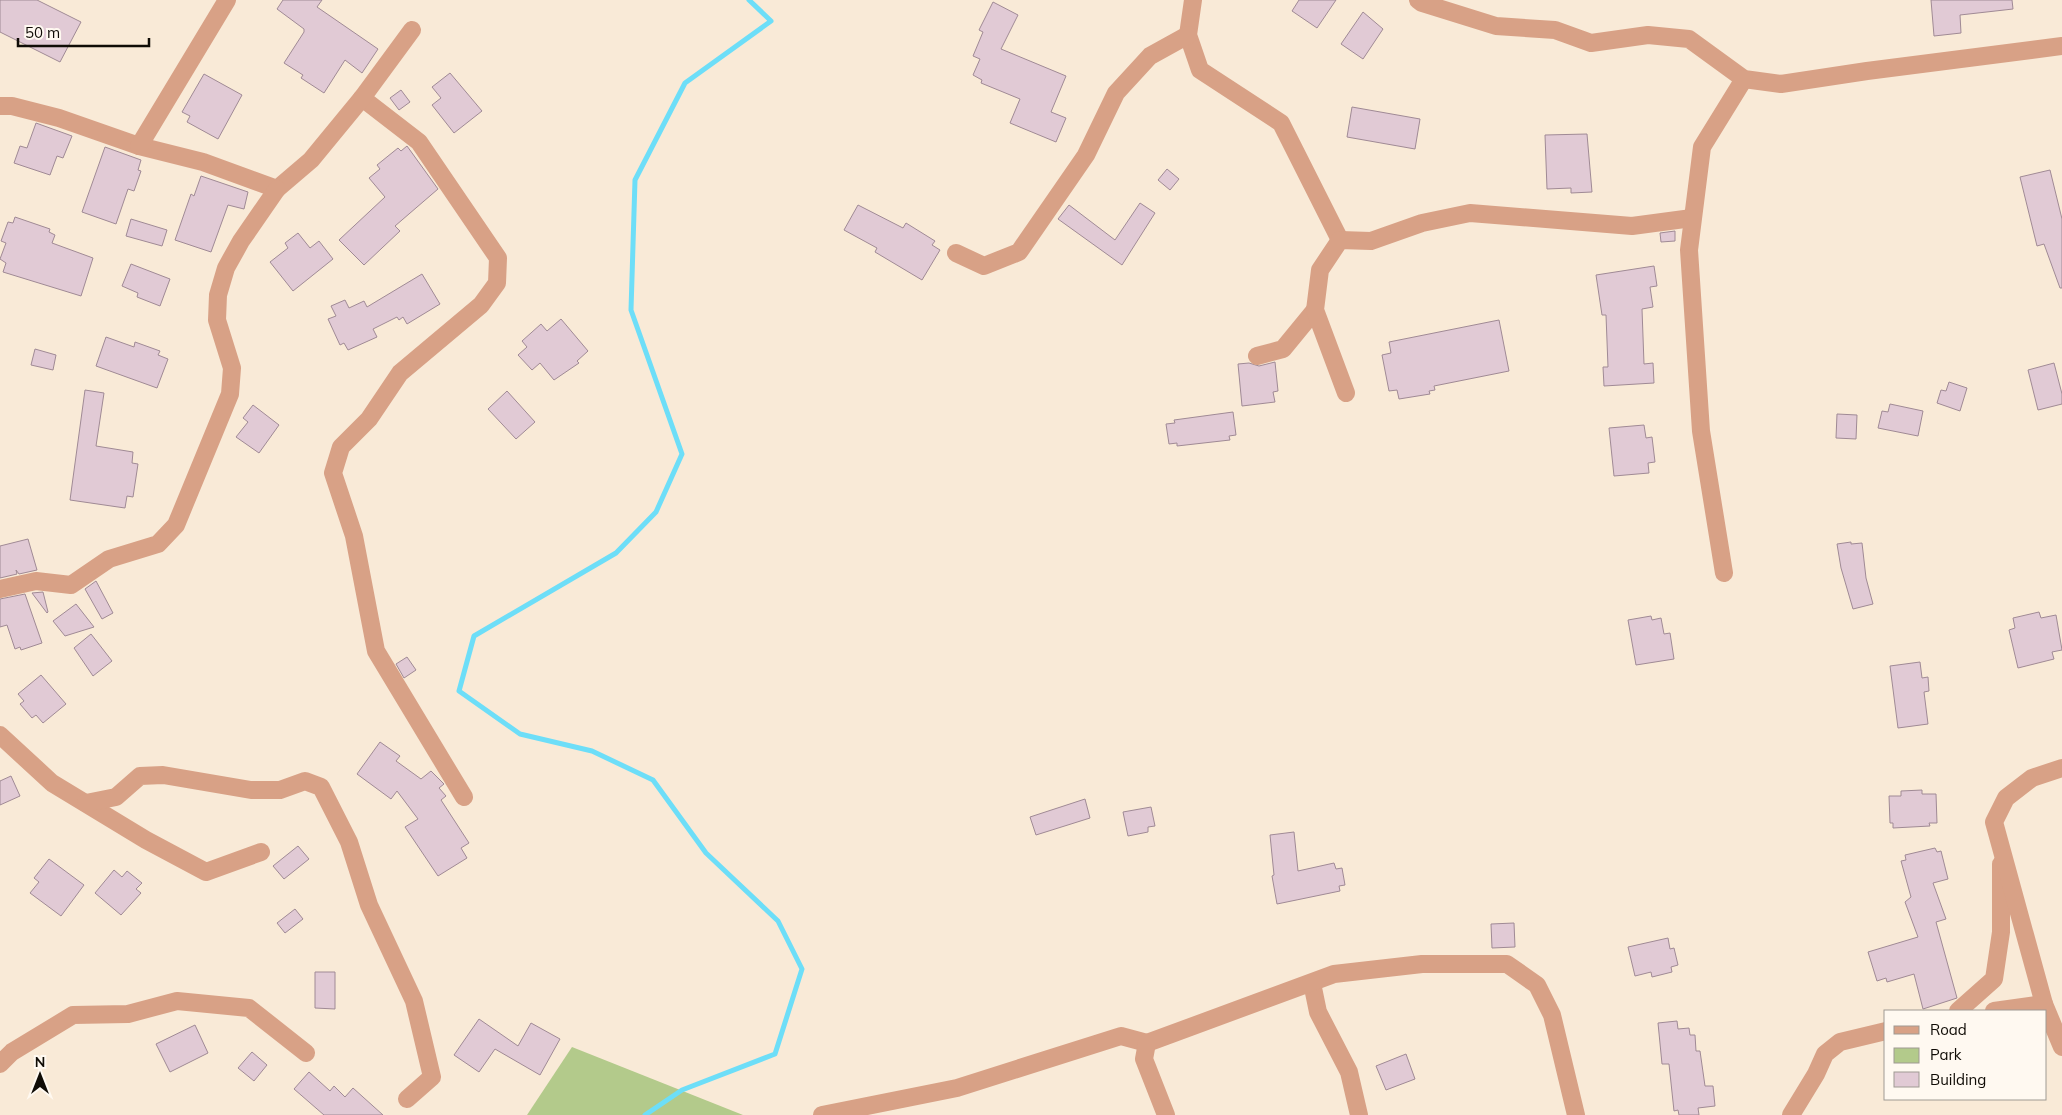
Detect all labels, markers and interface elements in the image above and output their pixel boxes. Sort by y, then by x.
scale bar [18,15,149,47]
text: 50 m [25,23,60,42]
legend [1884,1010,2047,1100]
text: Road [1930,1020,1967,1039]
text: Park [1930,1045,1962,1064]
north arrow [15,1050,65,1100]
text: N [35,1053,45,1071]
text: Building [1930,1070,1986,1089]

